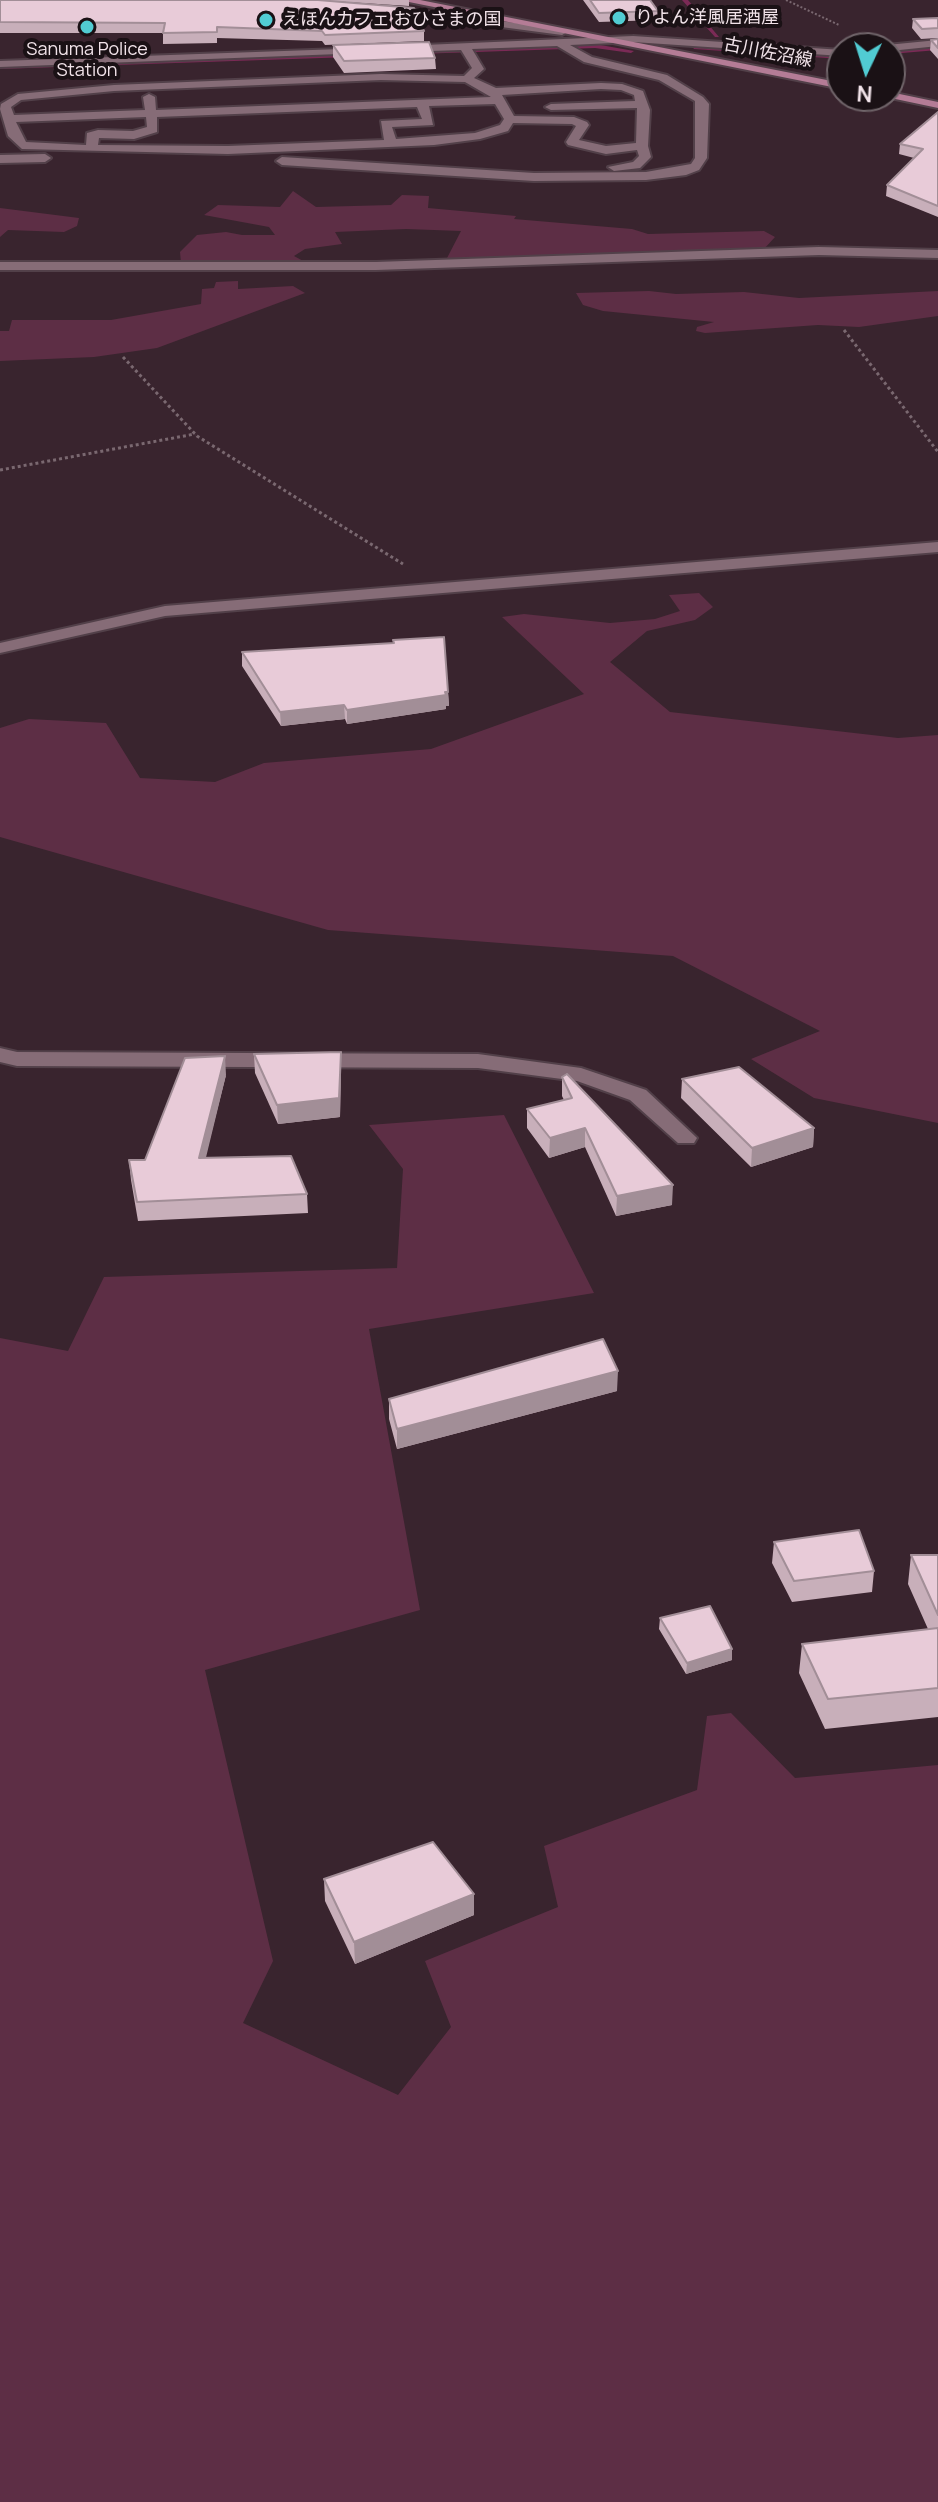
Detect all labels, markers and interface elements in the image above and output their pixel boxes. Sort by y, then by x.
place label: りよん洋風居酒屋 [635,7,779,29]
place label: えほんカフェ おひさまの国 [282,9,502,31]
marker: りよん洋風居酒屋 [610,9,628,27]
marker: えほんカフェ おひさまの国 [257,11,275,29]
marker: Sanuma Police Station [78,18,96,36]
north arrow [826,32,906,112]
street label: 古川佐沼線 [722,34,814,72]
place label: Sanuma Police Station [26,39,148,82]
text: N [856,78,873,109]

